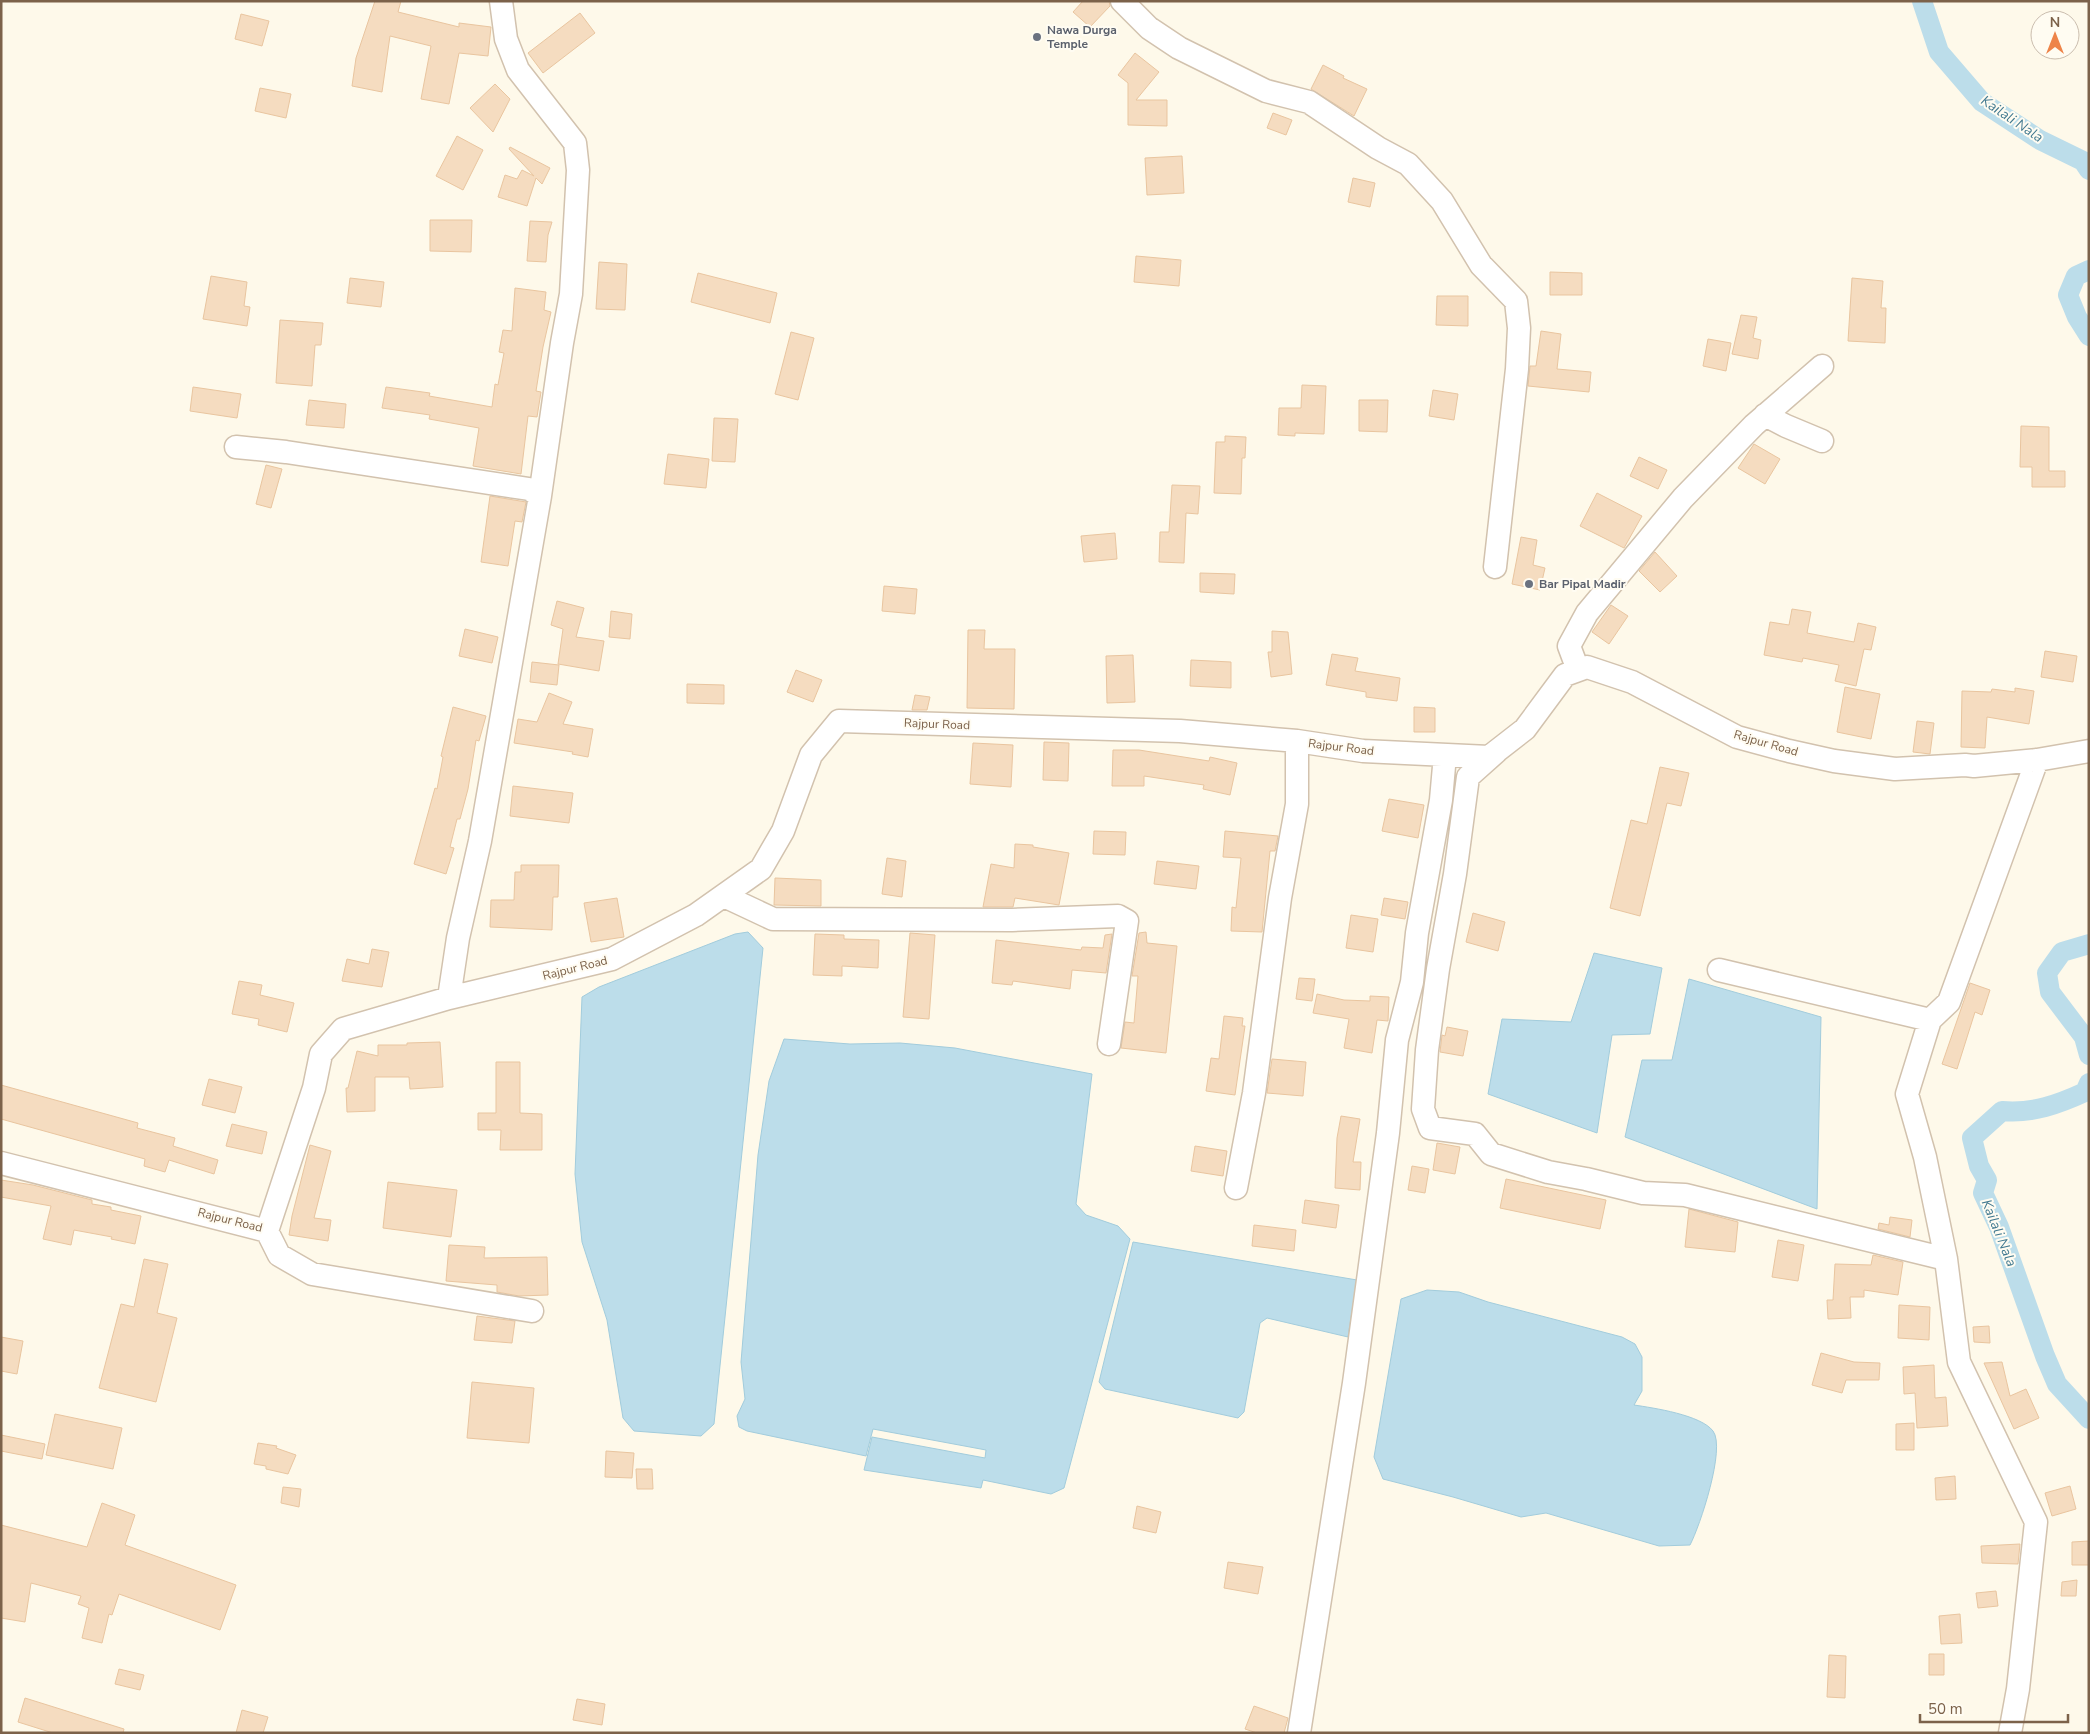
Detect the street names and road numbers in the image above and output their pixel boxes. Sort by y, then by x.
street label: Rajpur Road [904,715,970,733]
street label: Rajpur Road [1732,726,1800,760]
street label: Rajpur Road [1307,735,1375,759]
street label: Rajpur Road [541,952,609,984]
street label: Rajpur Road [196,1204,264,1236]

